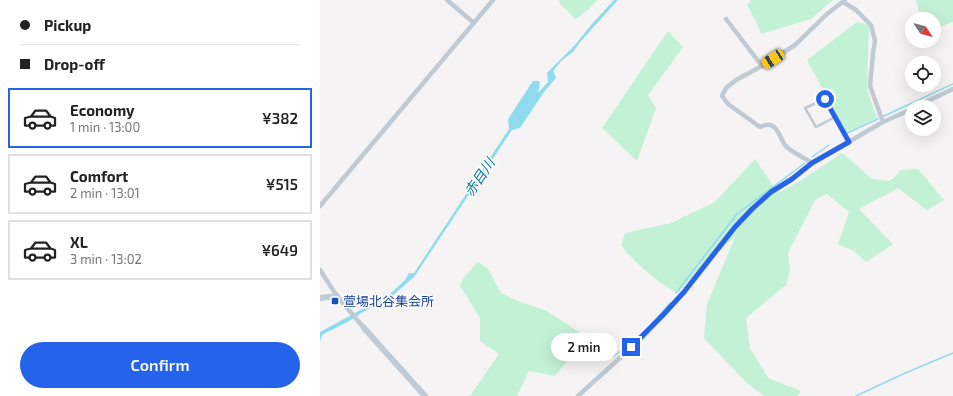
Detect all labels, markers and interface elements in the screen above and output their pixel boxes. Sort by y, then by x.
north arrow [905,12,941,48]
map controls [905,12,941,136]
text: Pickup [44,16,91,34]
car [760,47,786,71]
text: Drop-off [44,55,105,73]
button: locate [905,56,941,92]
route start [816,90,834,108]
icon: car [22,100,58,136]
button: layers [905,100,941,136]
text: Economy [70,101,135,119]
text: ¥382 [262,109,298,127]
text: 1 min · 13:00 [70,119,140,135]
water label: 赤目川 [460,153,499,199]
icon: car [22,166,58,202]
text: Comfort [70,167,128,185]
text: ¥515 [266,175,298,193]
text: 2 min · 13:01 [70,185,140,201]
icon: car [22,232,58,268]
text: XL [70,233,88,251]
text: ¥649 [261,241,298,259]
text: 3 min · 13:02 [70,251,142,267]
place label: 萱場北谷集会所 [343,293,434,309]
marker: 萱場北谷集会所 [330,296,340,306]
callout: 2 min [551,333,617,361]
route end [622,338,640,356]
text: 2 min [568,339,600,355]
button: Confirm [20,342,300,388]

